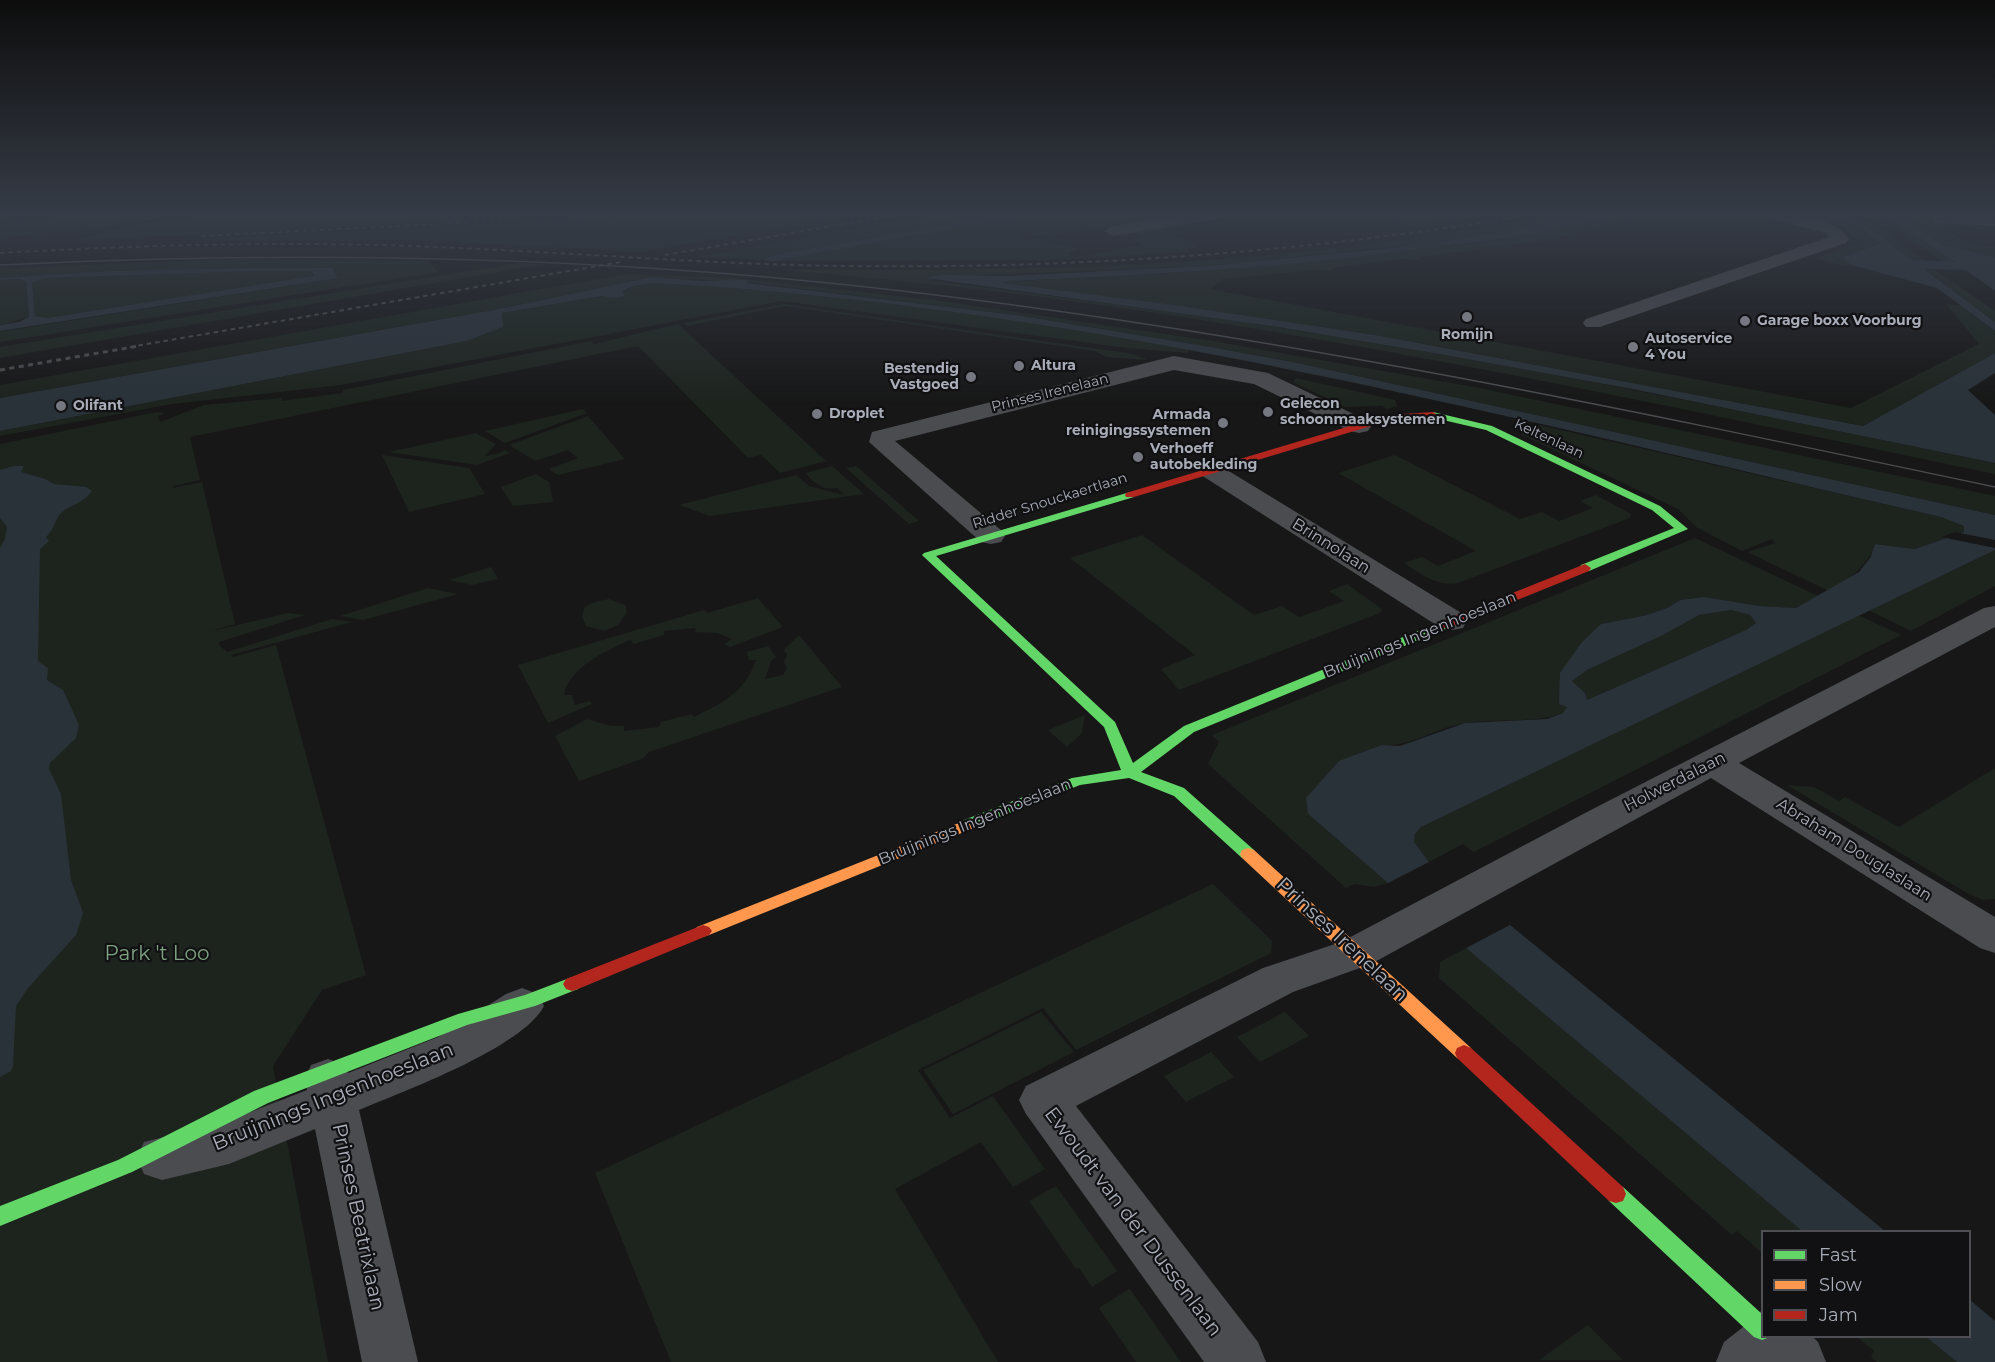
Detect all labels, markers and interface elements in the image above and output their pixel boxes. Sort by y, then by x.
marker: Romijn [1460,310,1474,324]
place label: Garage boxx Voorburg [1757,313,1921,329]
marker: Garage boxx Voorburg [1738,314,1752,328]
place label: Romijn [1441,327,1493,343]
place label: Autoservice 4 You [1645,331,1732,364]
marker: Autoservice 4 You [1626,340,1640,354]
place label: Altura [1031,358,1076,374]
marker: Altura [1012,359,1026,373]
place label: Bestendig Vastgoed [884,361,959,394]
marker: Bestendig Vastgoed [964,370,978,384]
street label: Prinses Irenelaan [990,370,1110,416]
place label: Gelecon schoonmaaksystemen [1280,396,1445,428]
place label: Olifant [73,398,123,414]
marker: Olifant [54,399,68,413]
marker: Gelecon schoonmaaksystemen [1261,405,1275,419]
place label: Droplet [829,406,884,422]
marker: Droplet [810,407,824,421]
place label: Armada reinigingssystemen [1066,407,1211,440]
marker: Armada reinigingssystemen [1216,416,1230,430]
street label: Keltenlaan [1512,416,1586,462]
place label: Verhoeff autobekleding [1150,441,1257,473]
marker: Verhoeff autobekleding [1131,450,1145,464]
street label: Ridder Snouckaertlaan [971,469,1129,533]
street label: Brinnolaan [1288,514,1374,578]
street label: Bruijnings Ingenhoeslaan [1321,587,1519,683]
street label: Holwerdalaan [1621,748,1729,816]
street label: Bruijnings Ingenhoeslaan [876,774,1074,870]
street label: Abraham Douglaslaan [1773,794,1935,906]
street label: Prinses Irenelaan [1271,873,1413,1007]
park label: Park 't Loo [104,942,210,966]
street label: Bruijnings Ingenhoeslaan [209,1038,457,1156]
street label: Ewoudt van der Dussenlaan [1039,1103,1227,1341]
street label: Prinses Beatrixlaan [326,1121,390,1313]
legend [1761,1230,1971,1338]
text: Fast [1819,1244,1857,1266]
text: Slow [1819,1274,1862,1296]
text: Jam [1819,1304,1858,1326]

